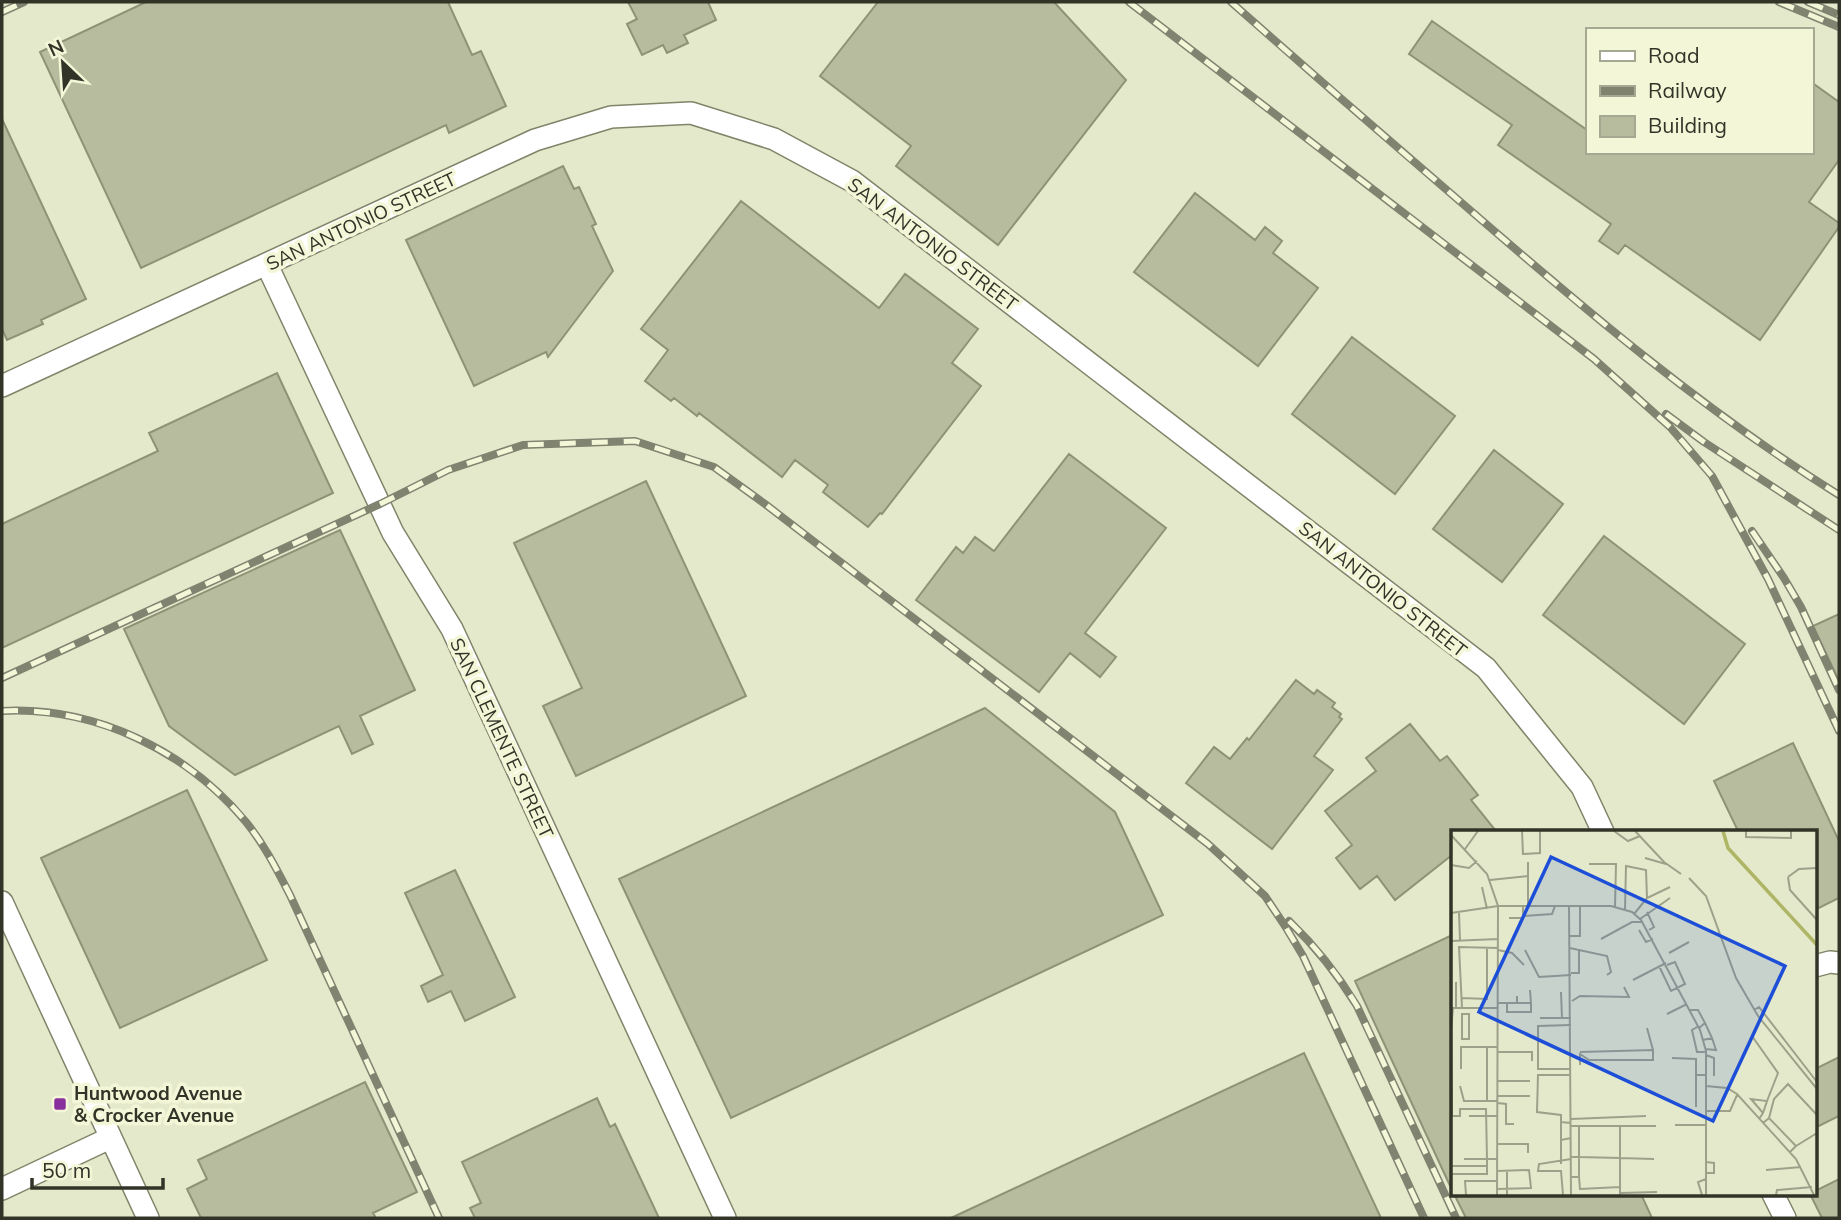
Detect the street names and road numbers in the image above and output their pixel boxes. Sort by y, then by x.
street label: SAN ANTONIO STREET [262,166,460,276]
street label: SAN ANTONIO STREET [843,172,1023,316]
street label: SAN ANTONIO STREET [1294,516,1472,662]
street label: SAN CLEMENTE STREET [445,634,559,843]

